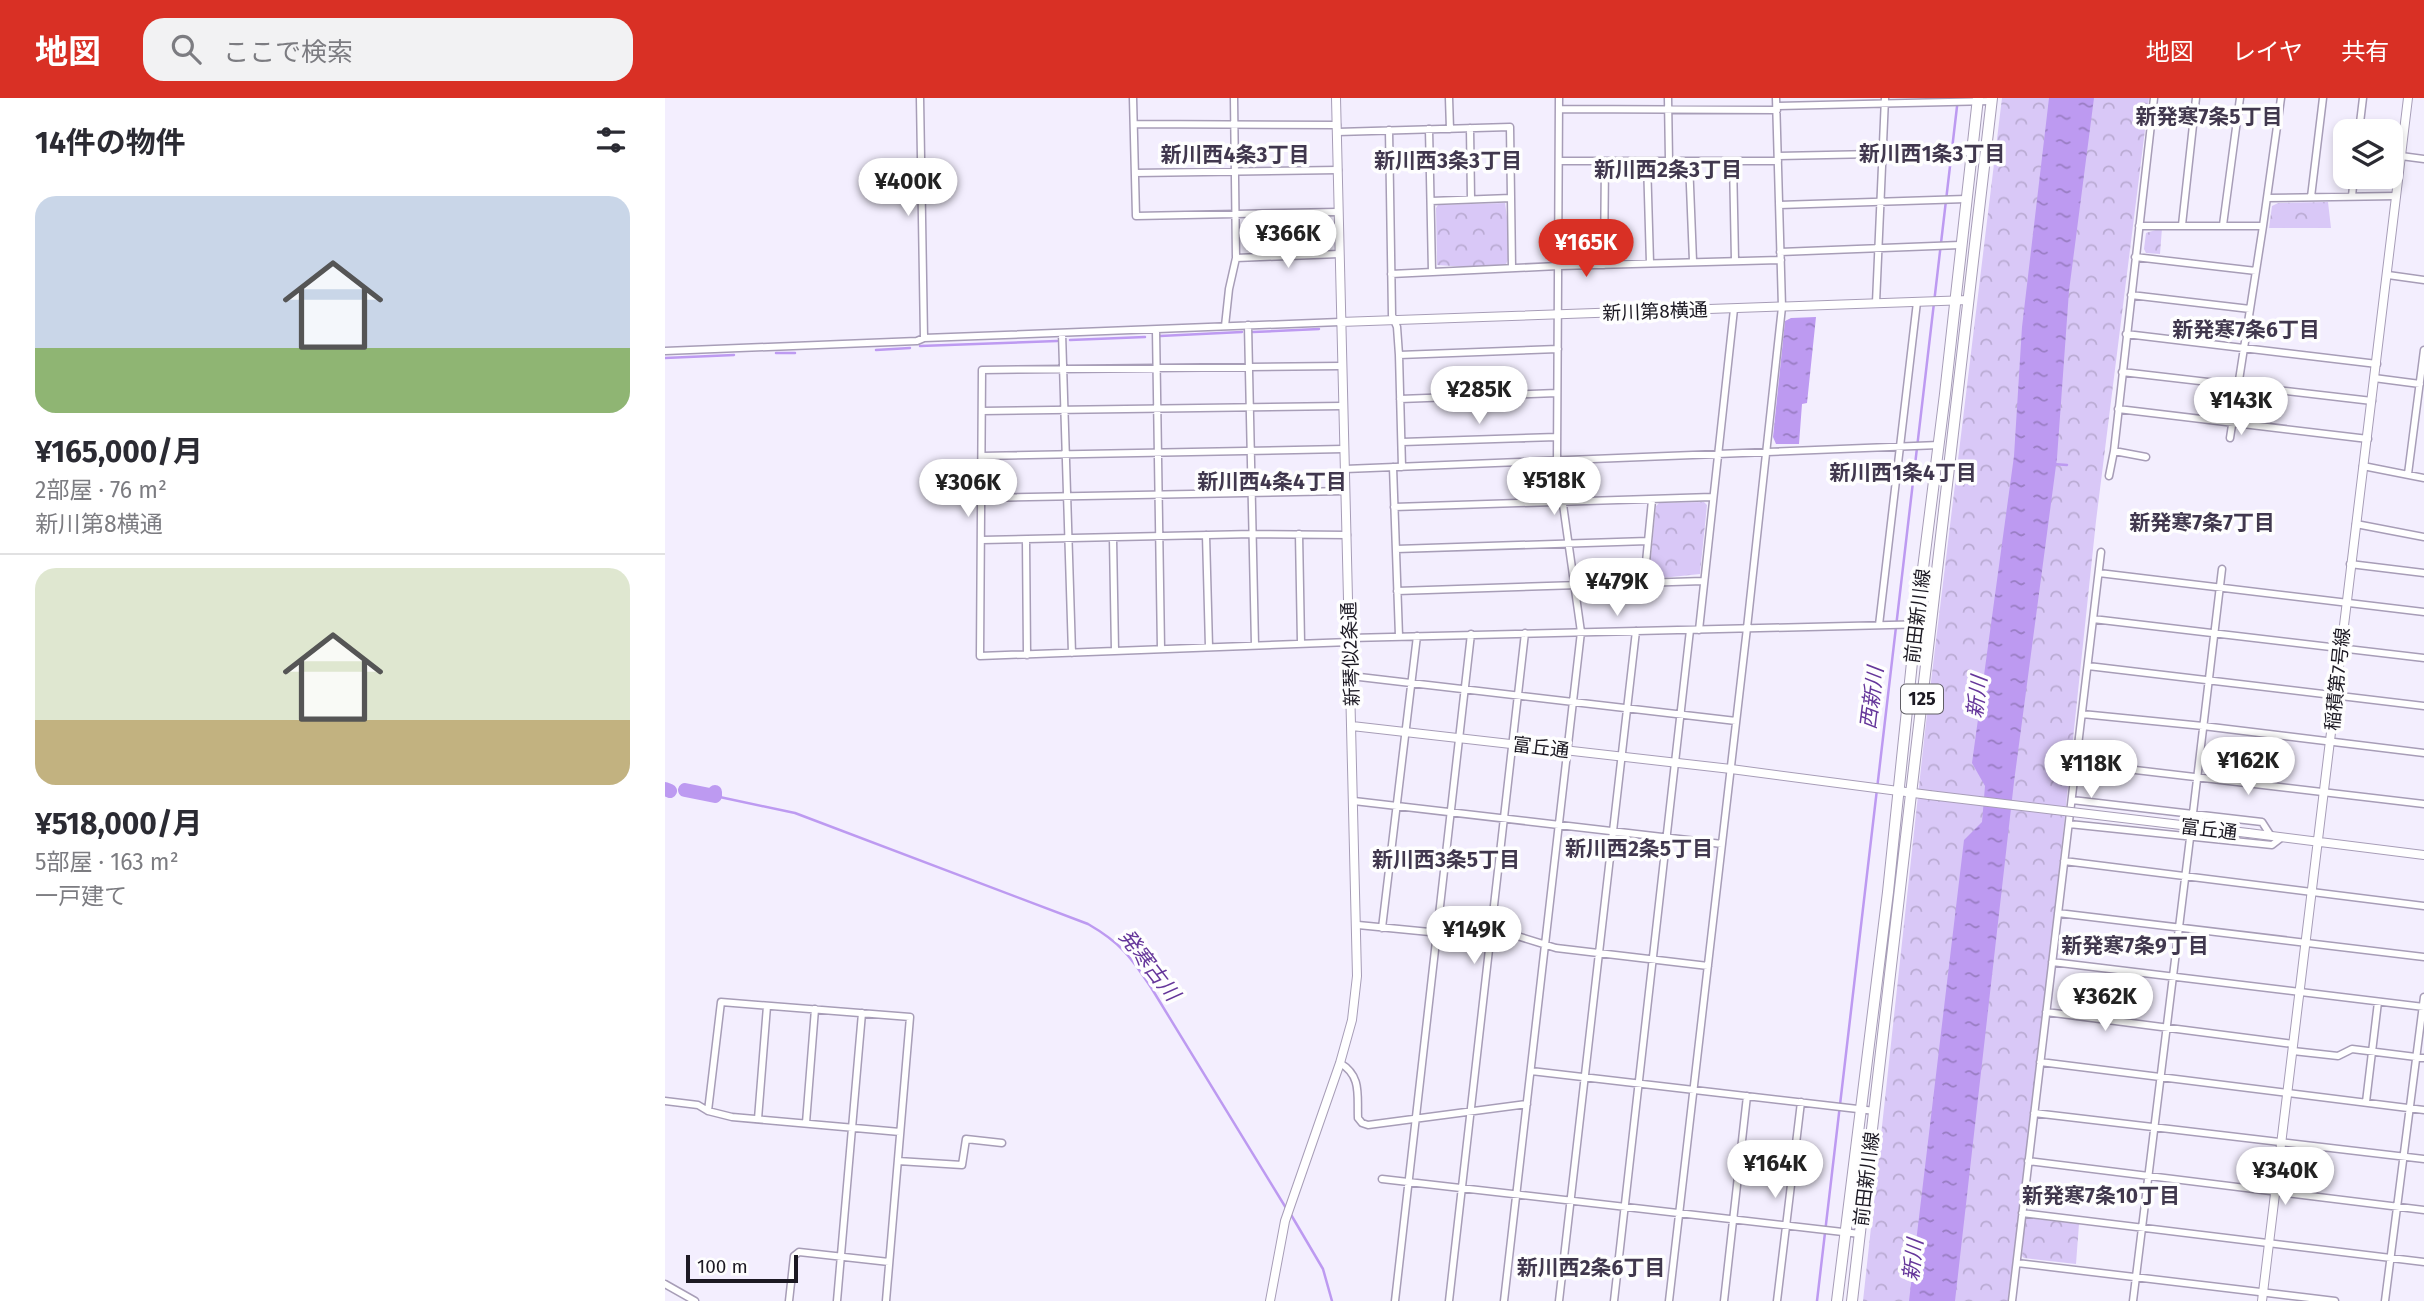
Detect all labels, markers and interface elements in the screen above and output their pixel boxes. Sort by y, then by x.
search box [143,18,633,81]
icon: search [167,30,205,68]
text: 地図 [35,32,101,72]
text: ここで検索 [223,37,353,68]
text: 地図 [2146,38,2194,66]
text: レイヤ [2232,38,2303,66]
text: 共有 [2341,38,2389,66]
district label: 新発寒7条5丁目 [2135,104,2283,130]
map controls [2333,119,2403,189]
button: layers [2333,119,2403,189]
icon: filters [592,121,630,159]
text: 14件の物件 [35,125,186,161]
district label: 新川西1条3丁目 [1859,141,2005,167]
district label: 新川西4条3丁目 [1161,142,1309,168]
district label: 新川西3条3丁目 [1374,148,1522,174]
district label: 新川西2条3丁目 [1594,157,1742,183]
pin: ¥400K [859,158,957,218]
text: ¥400K [874,167,942,195]
pin: ¥366K [1239,211,1337,270]
text: ¥366K [1255,219,1321,247]
pin: ¥165K [1537,220,1635,279]
text: ¥165K [1555,228,1617,256]
icon: home [270,242,396,368]
street label: 新川第8横通 [1602,298,1708,325]
district label: 新発寒7条6丁目 [2172,317,2320,343]
pin: ¥285K [1430,366,1528,426]
text: ¥285K [1447,375,1511,403]
pin: ¥143K [2192,378,2290,437]
text: ¥143K [2210,386,2272,414]
text: ¥165,000/月 [35,434,203,470]
pin: ¥518K [1505,458,1603,517]
pin: ¥306K [919,460,1017,519]
district label: 新川西1条4丁目 [1829,460,1977,486]
text: ¥518K [1523,466,1585,494]
text: ¥306K [935,468,1001,496]
district label: 新川西4条4丁目 [1197,469,1347,495]
text: 2部屋 · 76 m² [35,476,167,504]
text: 新川第8横通 [35,510,163,538]
district label: 新発寒7条7丁目 [2129,510,2275,536]
pin: ¥479K [1568,559,1666,618]
text: ¥479K [1586,567,1648,595]
street label: 前田新川線 [1900,568,1935,665]
street label: 新琴似2条通 [1337,601,1364,707]
icon: home [270,614,396,740]
street label: 稲積第7号線 [2321,626,2354,732]
water label: 西新川 [1855,663,1889,731]
water label: 新川 [1962,673,1993,719]
road number: 125 [1901,684,1943,714]
street label: 富丘通 [1511,733,1571,762]
pin: ¥162K [2199,738,2297,797]
pin: ¥118K [2042,740,2140,800]
text: ¥162K [2217,746,2279,774]
text: ¥118K [2060,749,2122,777]
text: ¥518,000/月 [35,806,203,842]
street label: 富丘通 [2179,815,2239,844]
district label: 新川西2条5丁目 [1565,836,1713,862]
district label: 新川西3条5丁目 [1372,847,1520,873]
text: 5部屋 · 163 m² [35,848,179,876]
text: 一戸建て [35,882,127,910]
pin: ¥149K [1425,906,1523,966]
text: ¥149K [1442,915,1506,943]
water label: 発寒古川 [1113,924,1186,1008]
district label: 新発寒7条9丁目 [2061,933,2209,959]
pin: ¥362K [2056,974,2154,1033]
text: ¥362K [2073,982,2137,1010]
street label: 前田新川線 [1849,1131,1884,1228]
pin: ¥164K [1726,1140,1824,1200]
pin: ¥340K [2236,1148,2334,1207]
text: ¥164K [1743,1149,1807,1177]
text: ¥340K [2252,1156,2318,1184]
district label: 新発寒7条10丁目 [2022,1183,2180,1209]
water label: 新川 [1898,1236,1929,1282]
scale bar [686,1252,798,1284]
text: 100 m [697,1255,748,1278]
district label: 新川西2条6丁目 [1517,1255,1665,1281]

